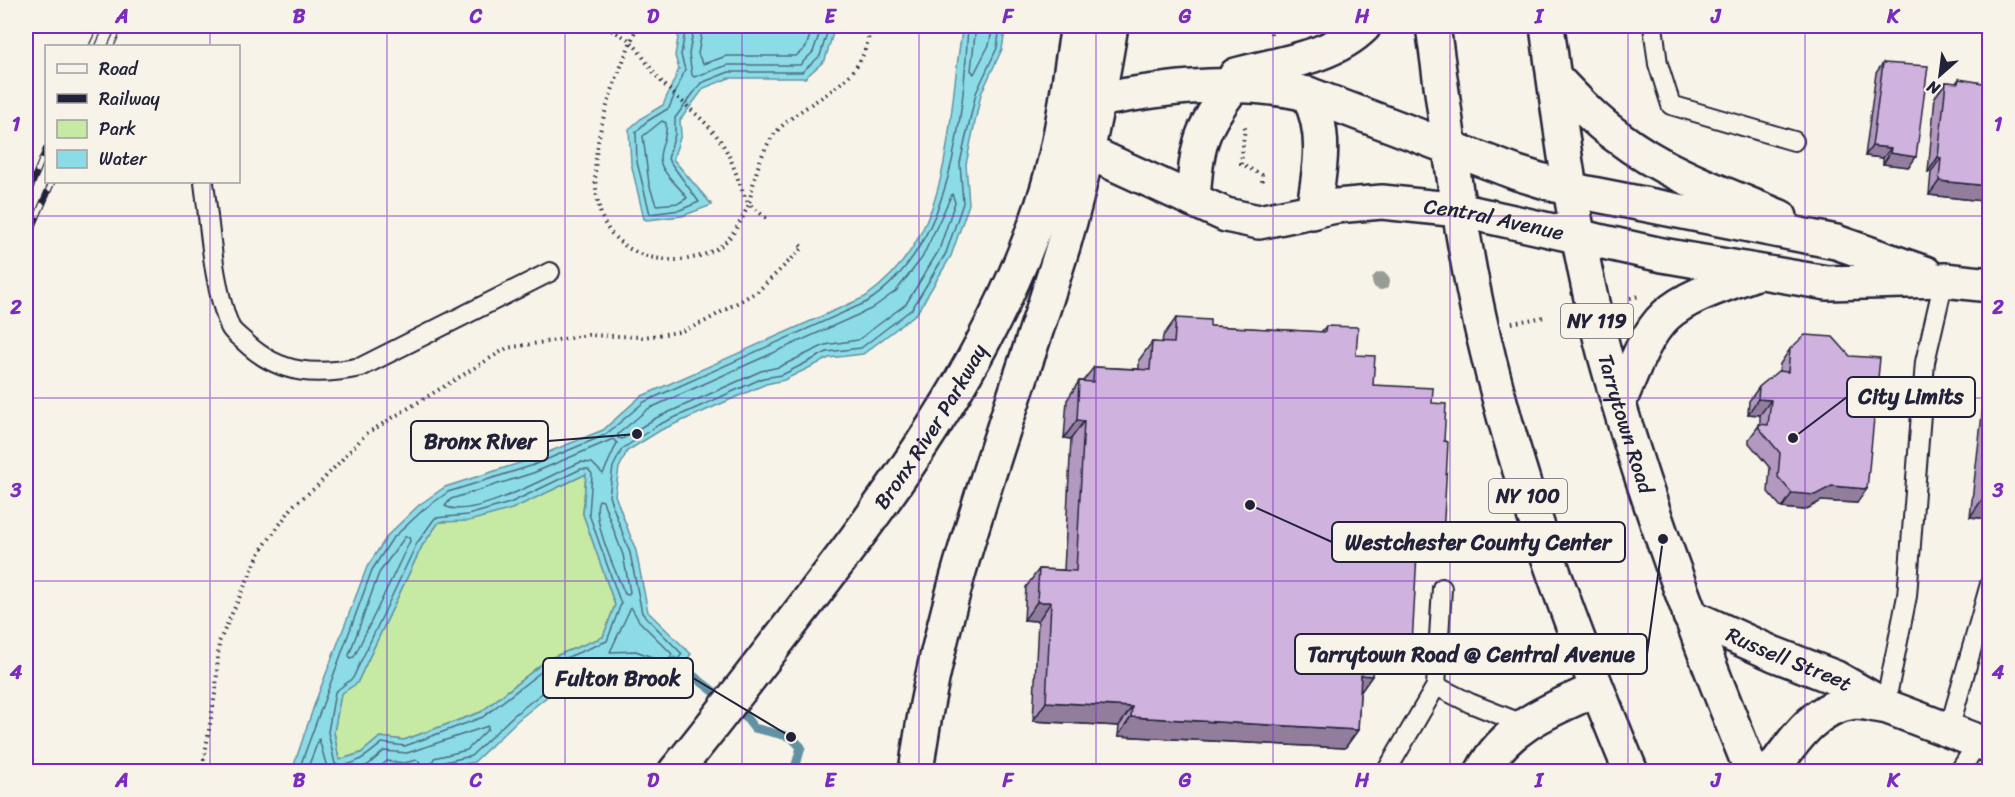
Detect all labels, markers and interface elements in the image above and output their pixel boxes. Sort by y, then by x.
text: A [114,0,129,34]
text: B [293,0,306,34]
text: C [469,0,483,34]
text: D [647,0,660,34]
text: E [824,0,837,34]
text: F [1002,0,1015,34]
text: G [1178,0,1192,34]
text: H [1354,0,1370,34]
text: I [1534,0,1545,34]
text: J [1710,0,1722,34]
text: K [1886,0,1901,34]
legend [45,45,240,183]
north arrow [1910,45,1970,105]
text: Road [99,53,139,85]
text: N [1921,72,1946,104]
text: Railway [99,83,161,115]
text: 1 [12,107,21,142]
text: 1 [1994,107,2003,142]
text: Park [99,113,136,145]
text: Water [99,143,148,175]
street label: Central Avenue [1422,187,1568,252]
text: 2 [9,290,22,325]
text: 2 [1991,290,2004,325]
road number: NY 119 [1561,304,1633,338]
street label: Bronx River Parkway [863,336,998,518]
street label: Tarrytown Road [1586,349,1665,500]
callout: City Limits [1847,377,1975,417]
text: City Limits [1857,377,1965,416]
callout: Bronx River [411,421,548,461]
text: Bronx River [424,422,538,461]
text: 3 [10,473,22,508]
text: 3 [1992,473,2004,508]
road number: NY 100 [1489,479,1567,513]
callout: Westchester County Center [1332,522,1625,562]
text: Westchester County Center [1345,523,1613,562]
street label: Russell Street [1720,616,1859,702]
callout: Tarrytown Road @ Central Avenue [1295,634,1647,674]
text: Tarrytown Road @ Central Avenue [1307,635,1635,674]
text: 4 [9,655,23,690]
text: 4 [1991,655,2005,690]
callout: Fulton Brook [543,658,693,698]
text: Fulton Brook [554,659,681,698]
text: A [114,763,129,797]
text: B [293,763,306,797]
text: C [469,763,483,797]
text: D [647,763,660,797]
text: E [824,763,837,797]
text: F [1002,763,1015,797]
text: G [1178,763,1192,797]
text: H [1354,763,1370,797]
text: I [1534,763,1545,797]
text: J [1710,763,1722,797]
text: K [1886,763,1901,797]

